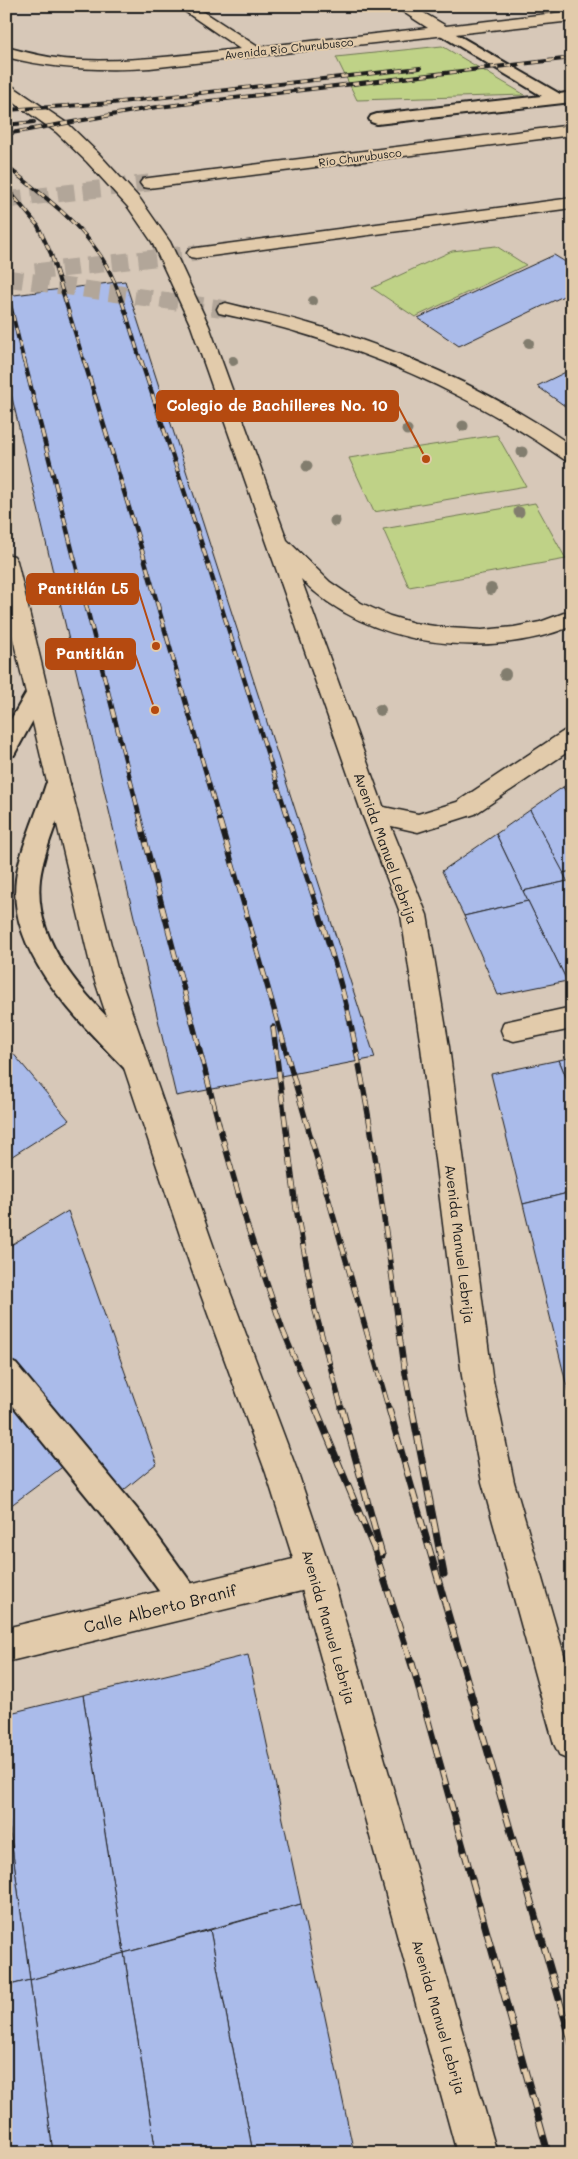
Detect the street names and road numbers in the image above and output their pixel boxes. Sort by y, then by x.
street label: Avenida Río Churubusco [224,34,355,62]
street label: Río Churubusco [318,144,403,170]
street label: Avenida Manuel Lebrija [350,770,422,926]
street label: Avenida Manuel Lebrija [441,1163,479,1325]
street label: Avenida Manuel Lebrija [298,1547,360,1707]
street label: Calle Alberto Branif [81,1579,240,1637]
street label: Avenida Manuel Lebrija [408,1937,470,2097]

